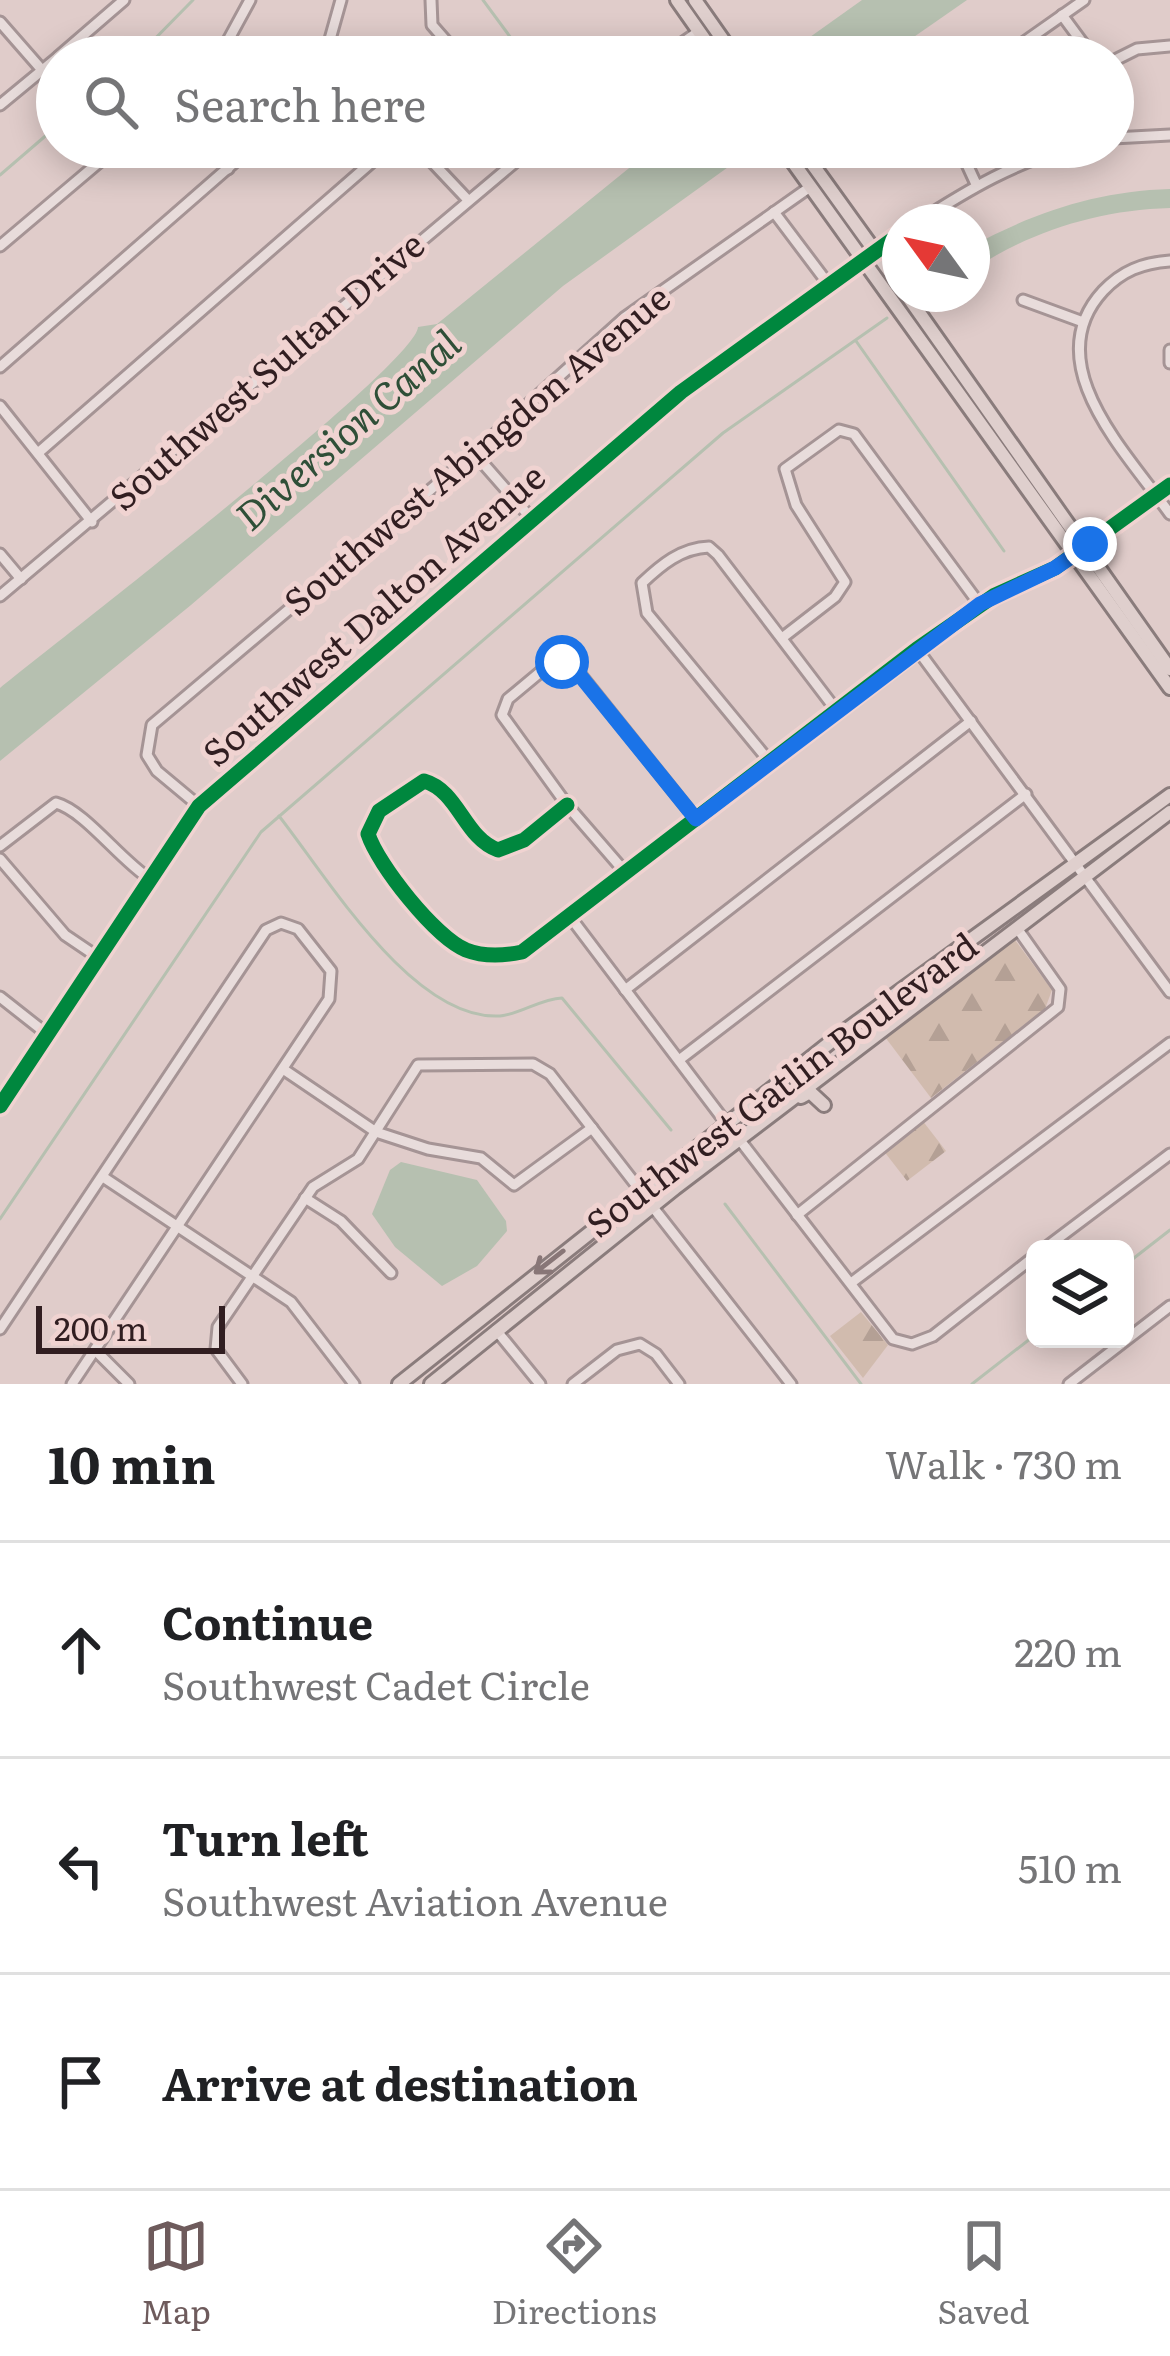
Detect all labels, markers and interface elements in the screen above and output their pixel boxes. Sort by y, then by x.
search box [36,36,1134,168]
icon: search [78,69,144,135]
text: Search here [174,69,426,136]
north arrow [882,204,990,312]
street label: Southwest Sultan Drive [96,217,434,521]
street label: Southwest Abingdon Avenue [271,270,680,626]
water label: Diversion Canal [221,314,471,542]
street label: Southwest Dalton Avenue [189,449,555,777]
route end [1063,517,1117,571]
route start [535,635,589,689]
street label: Southwest Gatlin Boulevard [574,918,987,1248]
map controls [1026,1240,1134,1348]
button: layers [1026,1240,1134,1348]
one-way arrow [534,1248,566,1275]
scale bar [36,1300,225,1353]
text: 200 m [54,1302,148,1351]
text: 10 min [48,1424,216,1500]
text: Walk · 730 m [885,1433,1122,1491]
text: Continue [162,1587,373,1654]
icon: ahead [48,1617,114,1683]
text: 220 m [1014,1621,1122,1679]
text: Southwest Cadet Circle [162,1654,590,1712]
text: Turn left [162,1803,369,1870]
icon: left [48,1833,114,1899]
text: 510 m [1018,1837,1122,1895]
text: Southwest Aviation Avenue [162,1870,668,1928]
text: Arrive at destination [162,2048,638,2115]
icon: arrive [48,2049,114,2115]
tab: Map [140,2213,211,2334]
tab: Directions [492,2213,657,2334]
tab: Saved [938,2213,1030,2334]

